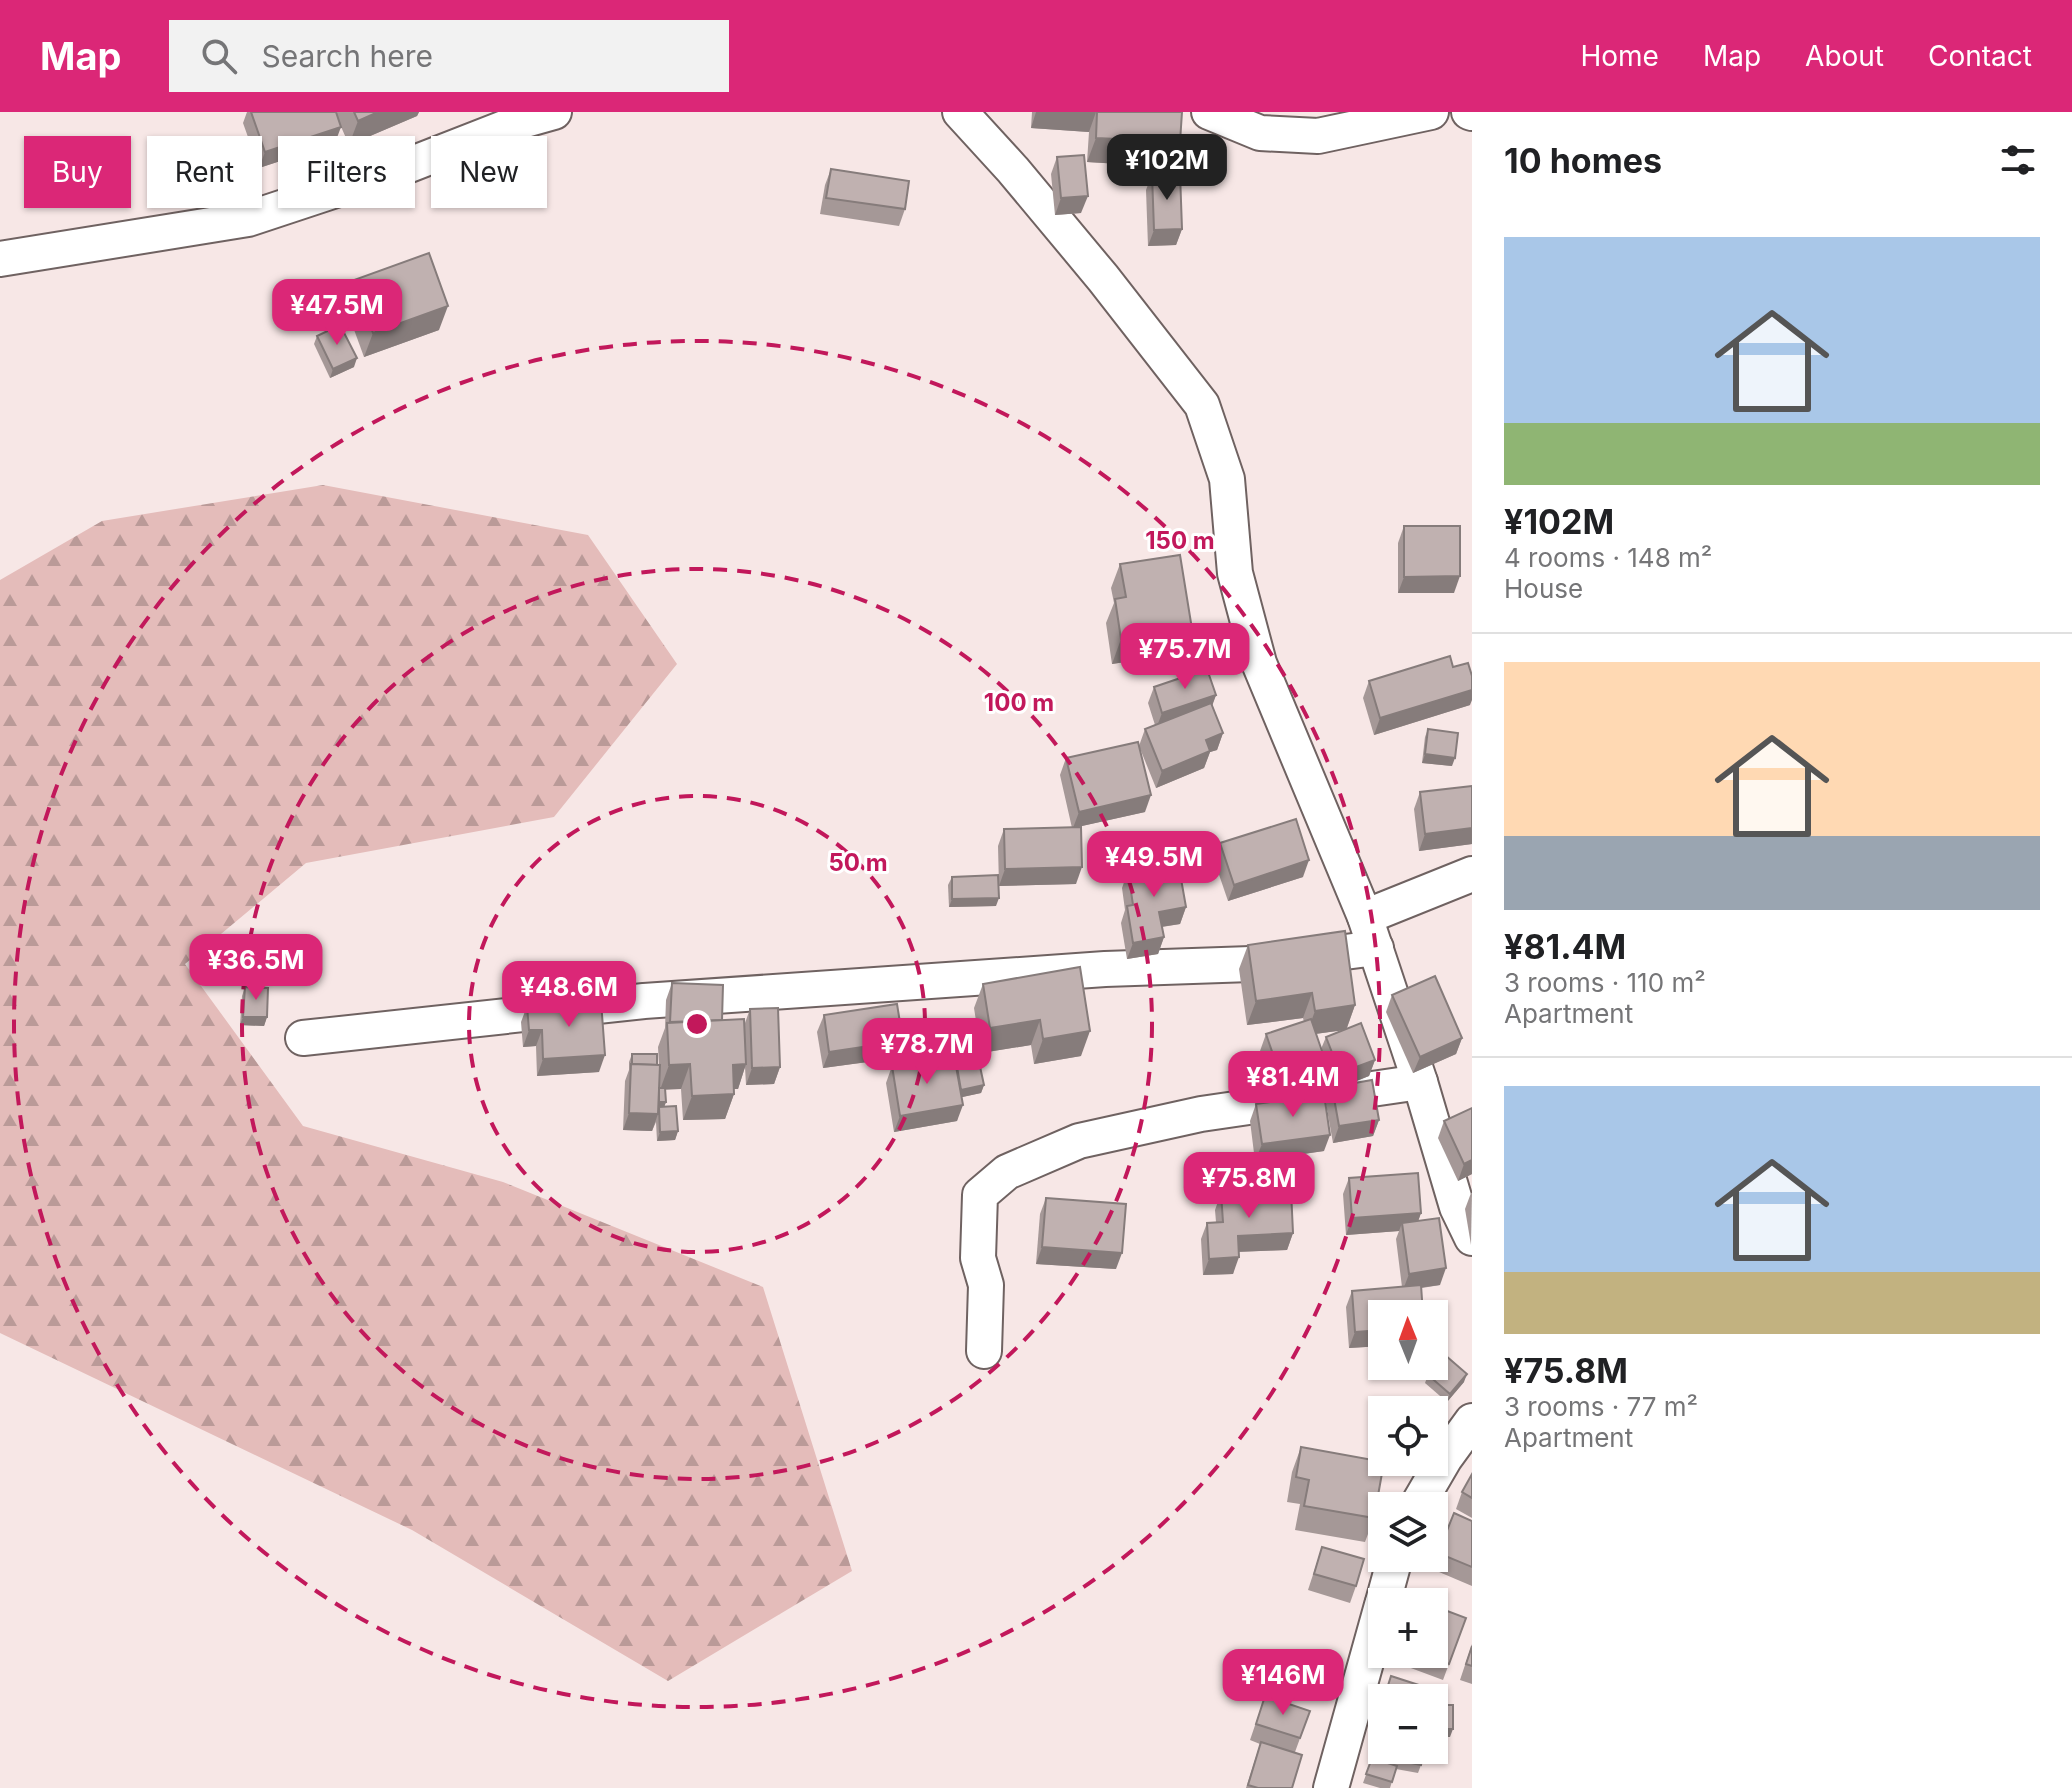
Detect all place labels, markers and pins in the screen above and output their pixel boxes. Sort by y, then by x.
pin: ¥102M [1111,134,1223,202]
pin: ¥47.5M [272,279,402,347]
pin: ¥75.7M [1120,623,1250,691]
pin: ¥49.5M [1089,831,1219,899]
pin: ¥36.5M [191,934,321,1002]
pin: ¥48.6M [504,961,634,1029]
centre of rings [683,1010,711,1038]
pin: ¥78.7M [862,1018,992,1086]
pin: ¥81.4M [1228,1051,1358,1119]
pin: ¥75.8M [1184,1152,1314,1220]
pin: ¥146M [1227,1649,1339,1717]

